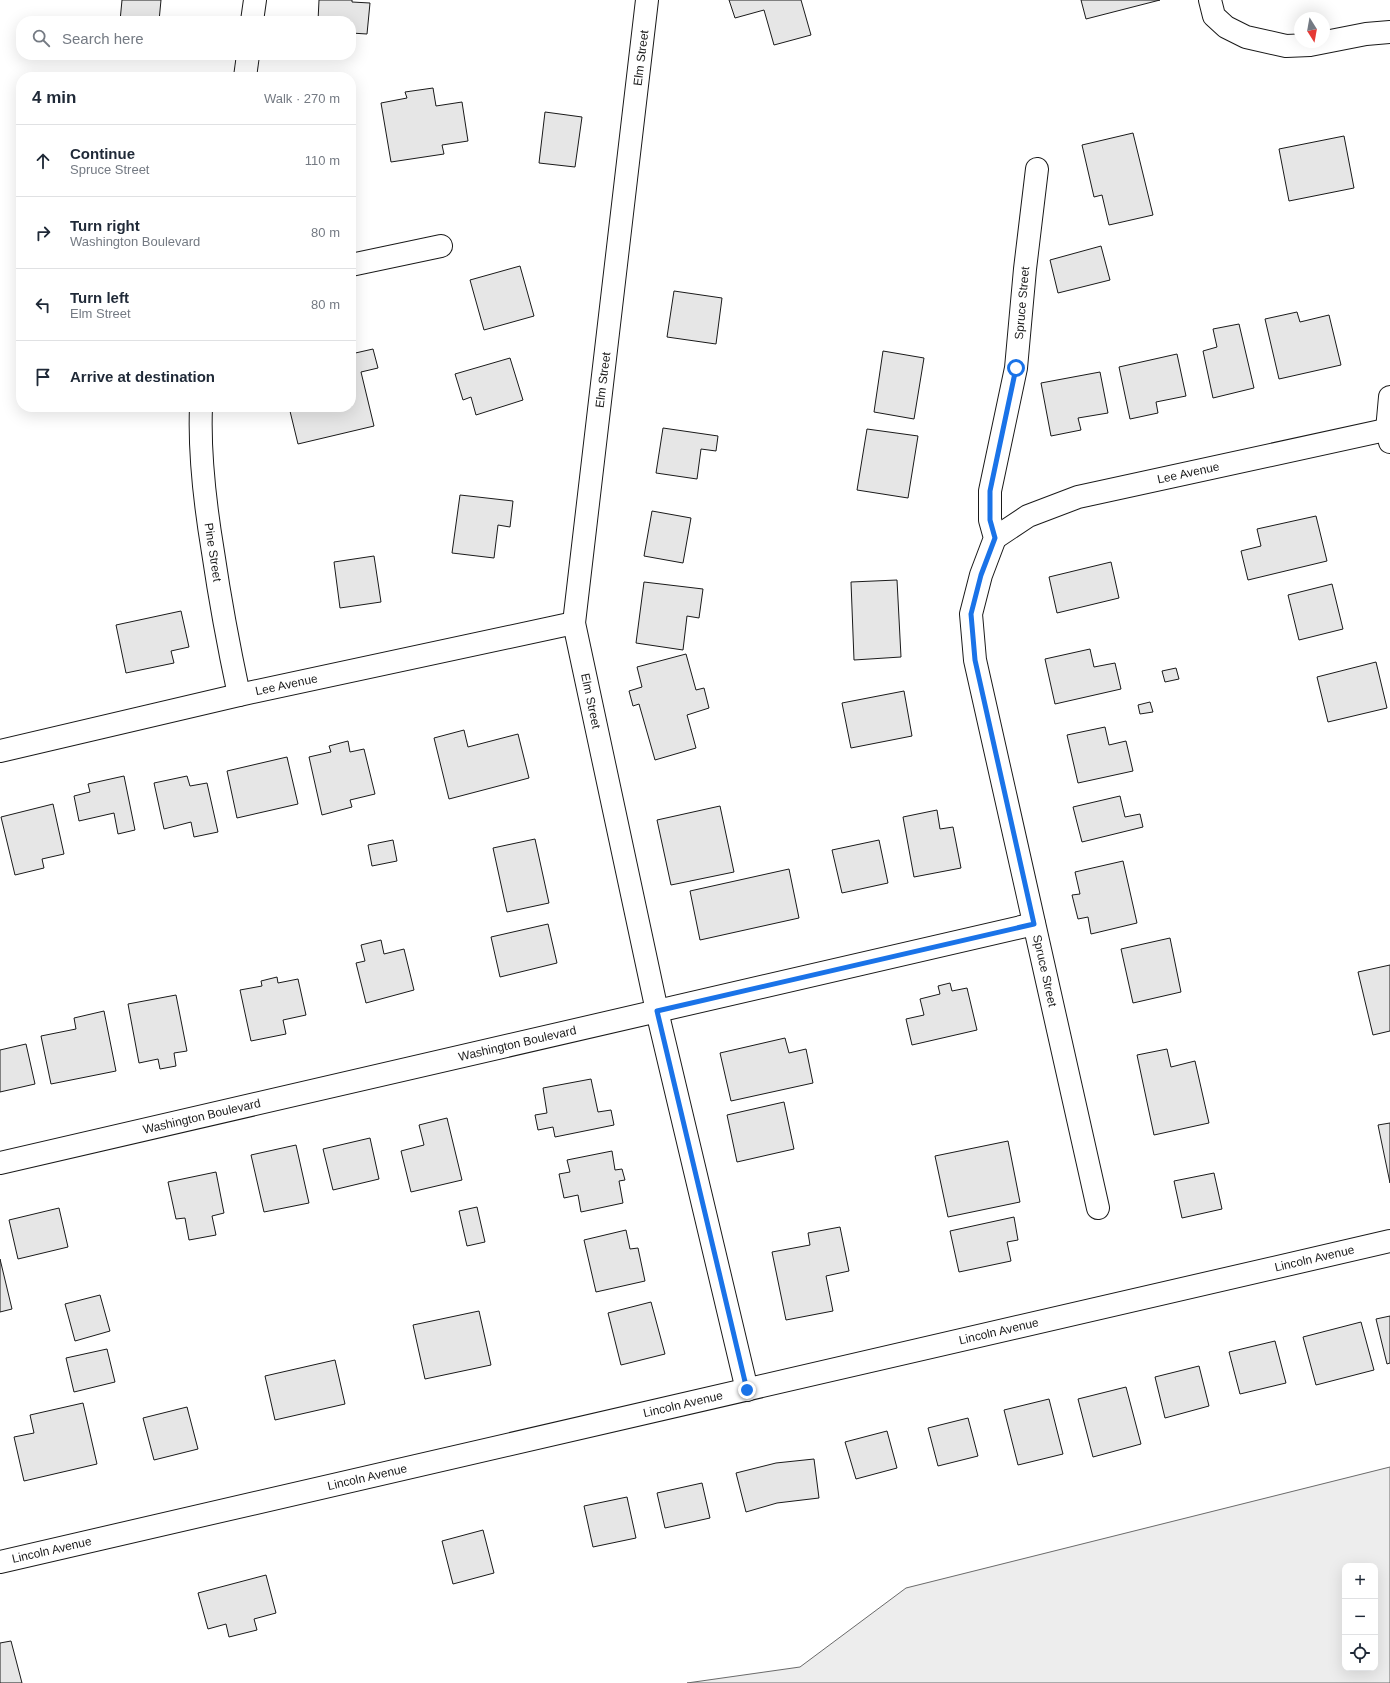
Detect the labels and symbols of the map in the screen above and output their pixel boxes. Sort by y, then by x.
north arrow [1294,12,1330,48]
street label: Elm Street [631,29,651,87]
street label: Spruce Street [1012,265,1032,340]
street label: Elm Street [593,351,613,409]
route start [1007,359,1025,377]
street label: Lee Avenue [1156,459,1221,487]
street label: Pine Street [202,522,225,583]
street label: Lee Avenue [254,671,319,698]
street label: Elm Street [578,672,604,731]
street label: Spruce Street [1030,933,1060,1009]
street label: Washington Boulevard [457,1023,578,1064]
street label: Washington Boulevard [141,1096,262,1137]
street label: Lincoln Avenue [1273,1242,1356,1274]
street label: Lincoln Avenue [958,1315,1040,1347]
route end [738,1381,756,1399]
street label: Lincoln Avenue [642,1388,725,1420]
street label: Lincoln Avenue [326,1461,409,1493]
street label: Lincoln Avenue [10,1534,93,1566]

